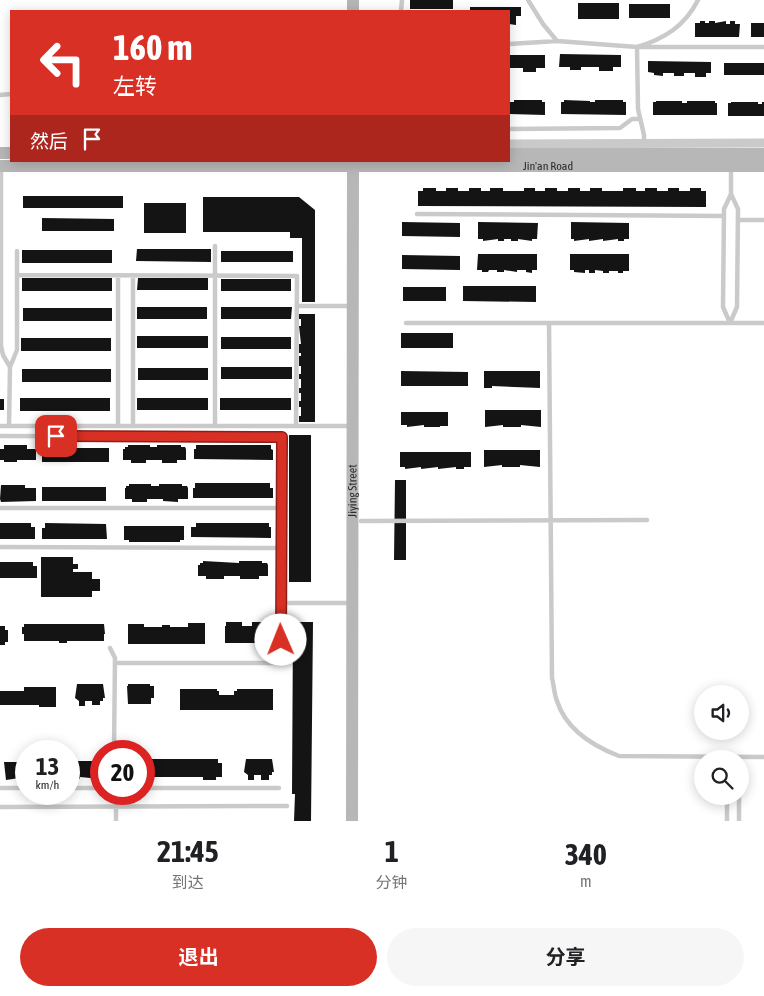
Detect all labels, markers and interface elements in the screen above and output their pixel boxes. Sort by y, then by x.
text: 160 m [113,27,192,67]
icon: left [30,30,95,95]
text: 左转 [113,73,157,99]
icon: arrive [78,125,106,153]
text: 然后 [30,130,68,152]
street label: Jin'an Road [523,159,573,173]
pin [35,415,77,457]
icon: arrive [42,422,70,450]
street label: Jiying Street [345,464,360,518]
position arrow [254,613,306,665]
map controls [694,685,749,805]
button: sound [694,685,749,740]
speed limit sign: 20 [90,740,155,805]
button: search [694,750,749,805]
text: 13 [36,752,59,780]
text: km/h [36,778,59,792]
text: 21:45 [157,834,219,868]
text: 1 [385,834,399,868]
text: 340 [565,837,607,871]
text: m [580,872,592,890]
text: 到达 [172,873,204,891]
text: 分钟 [376,873,408,891]
button: 退出 [20,928,377,986]
button: 分享 [387,928,744,986]

